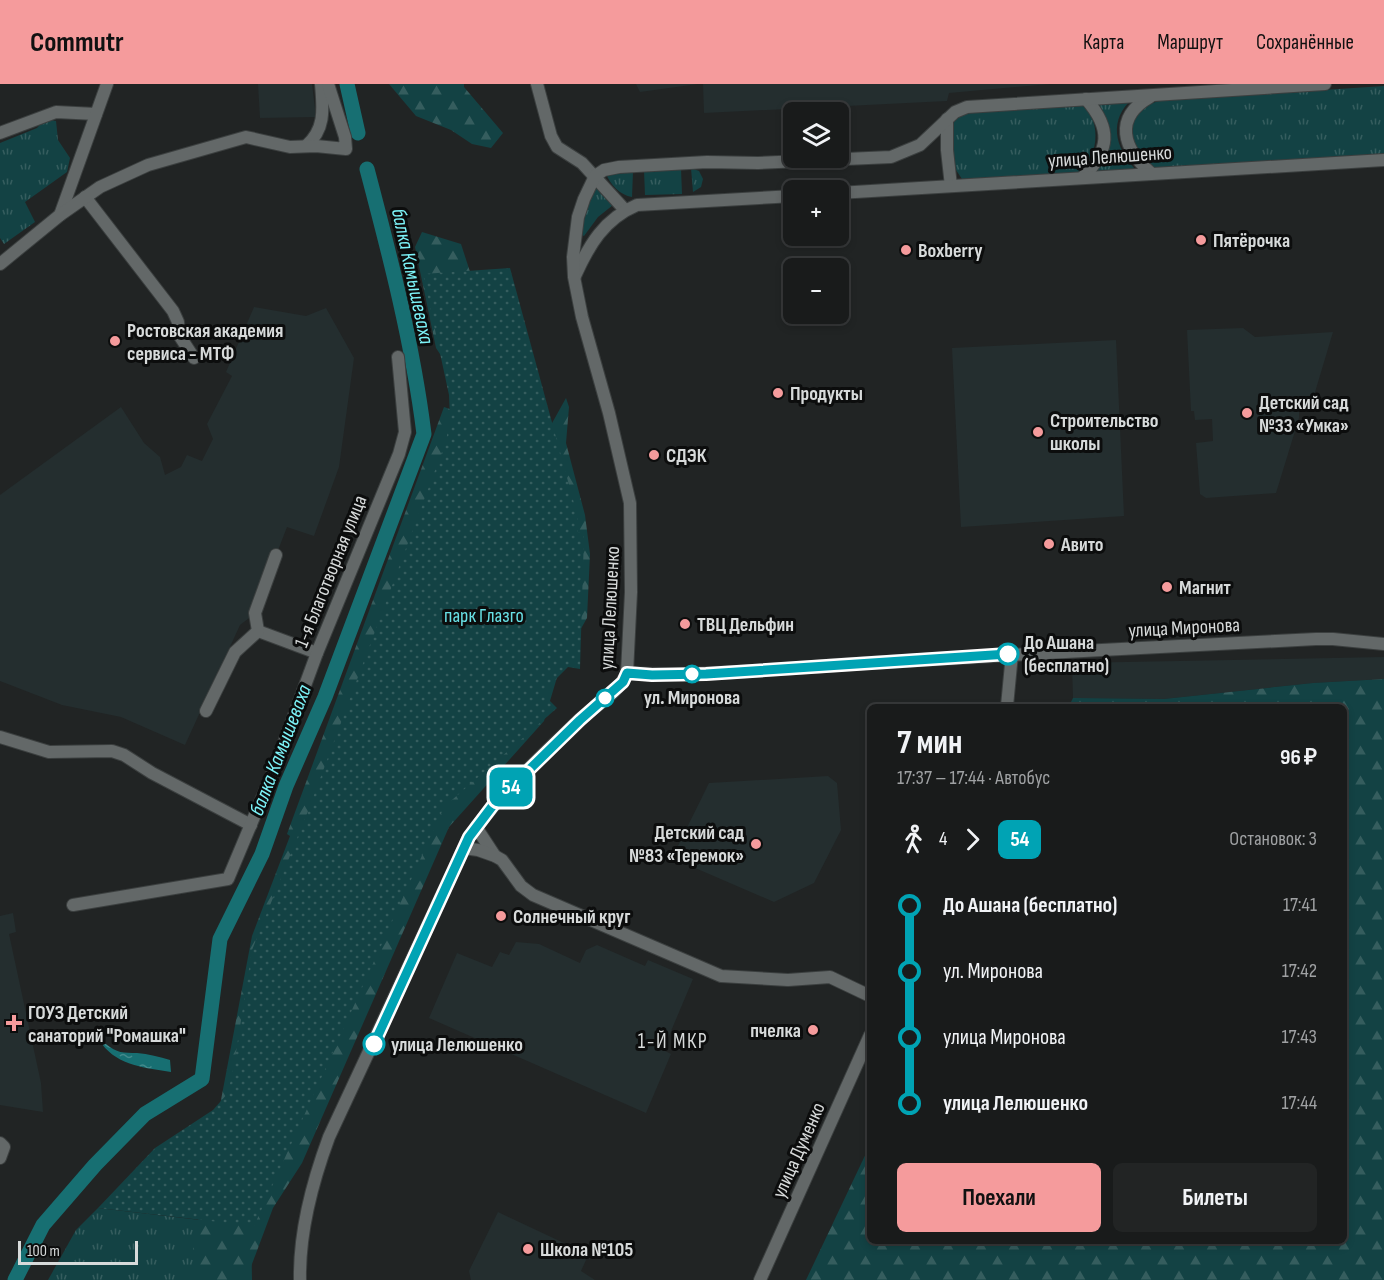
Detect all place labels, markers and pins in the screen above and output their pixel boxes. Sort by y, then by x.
place label: Пятёрочка [1213,229,1290,253]
marker: Пятёрочка [1194,233,1208,247]
place label: Boxberry [918,239,983,263]
marker: Boxberry [899,243,913,257]
place label: Ростовская академия сервиса - МТФ [127,319,283,366]
marker: Ростовская академия сервиса - МТФ [108,334,122,348]
place label: Продукты [790,382,863,406]
marker: Продукты [771,386,785,400]
place label: Детский сад №33 «Умка» [1259,391,1349,438]
marker: Детский сад №33 «Умка» [1240,406,1254,420]
place label: Строительство школы [1050,409,1159,456]
marker: Строительство школы [1031,425,1045,439]
place label: СДЭК [666,444,707,468]
marker: СДЭК [647,448,661,462]
place label: Авито [1060,533,1104,557]
marker: Авито [1042,537,1056,551]
place label: Магнит [1179,576,1232,600]
marker: Магнит [1160,580,1174,594]
place label: ТВЦ Дельфин [697,613,794,637]
marker: ТВЦ Дельфин [678,617,692,631]
place label: До Ашана (бесплатно) [1024,631,1109,678]
marker: До Ашана (бесплатно) [997,643,1019,665]
marker: ул. Миронова [683,665,701,683]
place label: ул. Миронова [644,686,740,710]
unlabelled marker [596,689,614,707]
place label: Детский сад №83 «Теремок» [629,821,745,868]
marker: Детский сад №83 «Теремок» [749,837,763,851]
place label: Солнечный круг [513,905,630,929]
marker: Солнечный круг [494,909,508,923]
place label: ГОУЗ Детский санаторий "Ромашка" [28,1001,186,1048]
marker: ГОУЗ Детский санаторий "Ромашка" [5,1014,23,1032]
place label: пчелка [750,1019,801,1043]
marker: пчелка [806,1023,820,1037]
marker: улица Лелюшенко [363,1033,385,1055]
place label: улица Лелюшенко [391,1033,523,1057]
place label: Школа №105 [540,1238,633,1262]
marker: Школа №105 [521,1242,535,1256]

